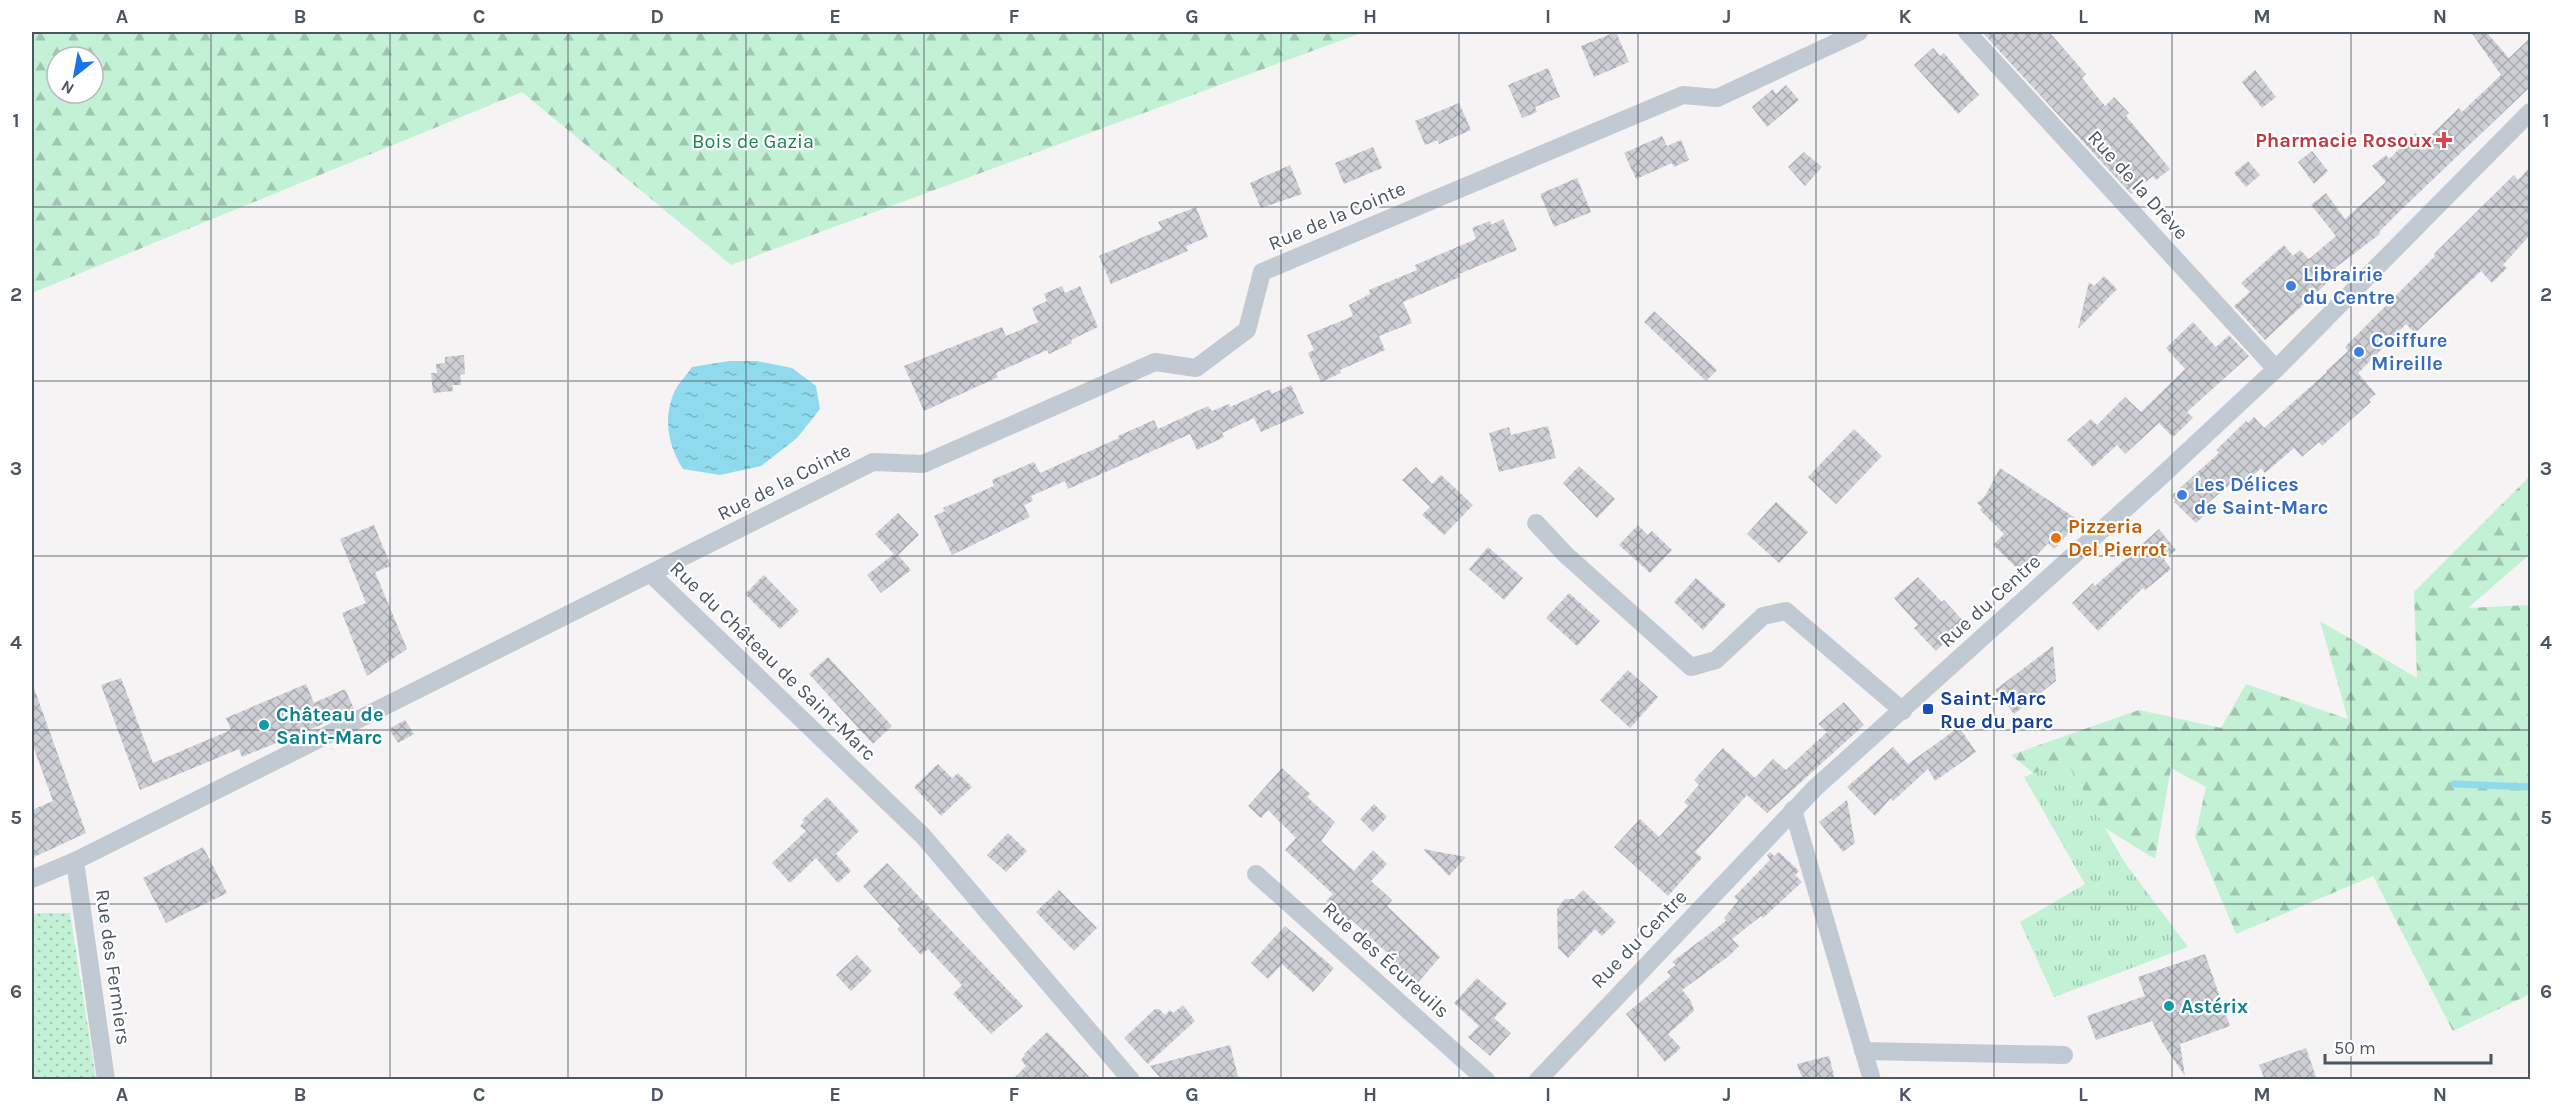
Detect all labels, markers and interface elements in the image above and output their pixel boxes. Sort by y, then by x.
text: A [116,5,129,28]
text: B [294,5,306,28]
text: C [473,5,485,28]
text: D [650,5,664,28]
text: E [829,5,841,28]
text: F [1009,5,1020,28]
text: G [1185,5,1199,28]
text: H [1363,5,1377,28]
text: I [1545,5,1551,28]
text: J [1723,5,1731,28]
text: K [1898,5,1912,28]
text: L [2078,5,2088,28]
text: M [2253,5,2271,28]
text: N [2433,5,2447,28]
north arrow [45,45,105,105]
text: N [58,76,77,99]
text: 1 [12,109,20,132]
text: 1 [2542,109,2550,132]
street label: Rue de la Drève [2083,126,2193,244]
place label: Pharmacie Rosoux [2255,129,2432,152]
park label: Bois de Gazia [692,130,814,153]
marker: Pharmacie Rosoux [2437,133,2451,147]
street label: Rue de la Cointe [1265,177,1409,255]
place label: Librairie du Centre [2303,263,2395,309]
marker: Librairie du Centre [2284,279,2298,293]
text: 2 [10,283,22,306]
text: 2 [2540,283,2552,306]
place label: Coiffure Mireille [2371,329,2447,375]
marker: Coiffure Mireille [2352,345,2366,359]
street label: Rue de la Cointe [713,438,855,526]
text: 3 [10,457,22,480]
text: 3 [2540,457,2552,480]
place label: Les Délices de Saint-Marc [2194,473,2328,519]
marker: Les Délices de Saint-Marc [2175,488,2189,502]
place label: Pizzeria Del Pierrot [2068,515,2167,561]
marker: Pizzeria Del Pierrot [2049,531,2063,545]
street label: Rue du Centre [1935,550,2045,652]
street label: Rue du Château de Saint-Marc [665,556,881,766]
text: 4 [10,631,22,654]
text: 4 [2540,631,2552,654]
place label: Saint-Marc Rue du parc [1940,687,2053,733]
marker: Saint-Marc Rue du parc [1921,702,1935,716]
place label: Château de Saint-Marc [276,703,384,749]
marker: Château de Saint-Marc [257,718,271,732]
text: 5 [10,806,22,829]
text: 5 [2540,806,2552,829]
street label: Rue du Centre [1586,885,1692,993]
street label: Rue des Fermiers [91,888,135,1046]
street label: Rue des Écureuils [1318,896,1455,1023]
text: 6 [10,980,22,1003]
text: 6 [2540,980,2552,1003]
place label: Astérix [2181,995,2248,1018]
marker: Astérix [2162,999,2176,1013]
scale bar [2325,1027,2492,1065]
text: 50 m [2334,1037,2376,1059]
text: A [116,1083,129,1106]
text: B [294,1083,306,1106]
text: C [473,1083,485,1106]
text: D [650,1083,664,1106]
text: E [829,1083,841,1106]
text: F [1009,1083,1020,1106]
text: G [1185,1083,1199,1106]
text: H [1363,1083,1377,1106]
text: I [1545,1083,1551,1106]
text: J [1723,1083,1731,1106]
text: K [1898,1083,1912,1106]
text: L [2078,1083,2088,1106]
text: M [2253,1083,2271,1106]
text: N [2433,1083,2447,1106]

